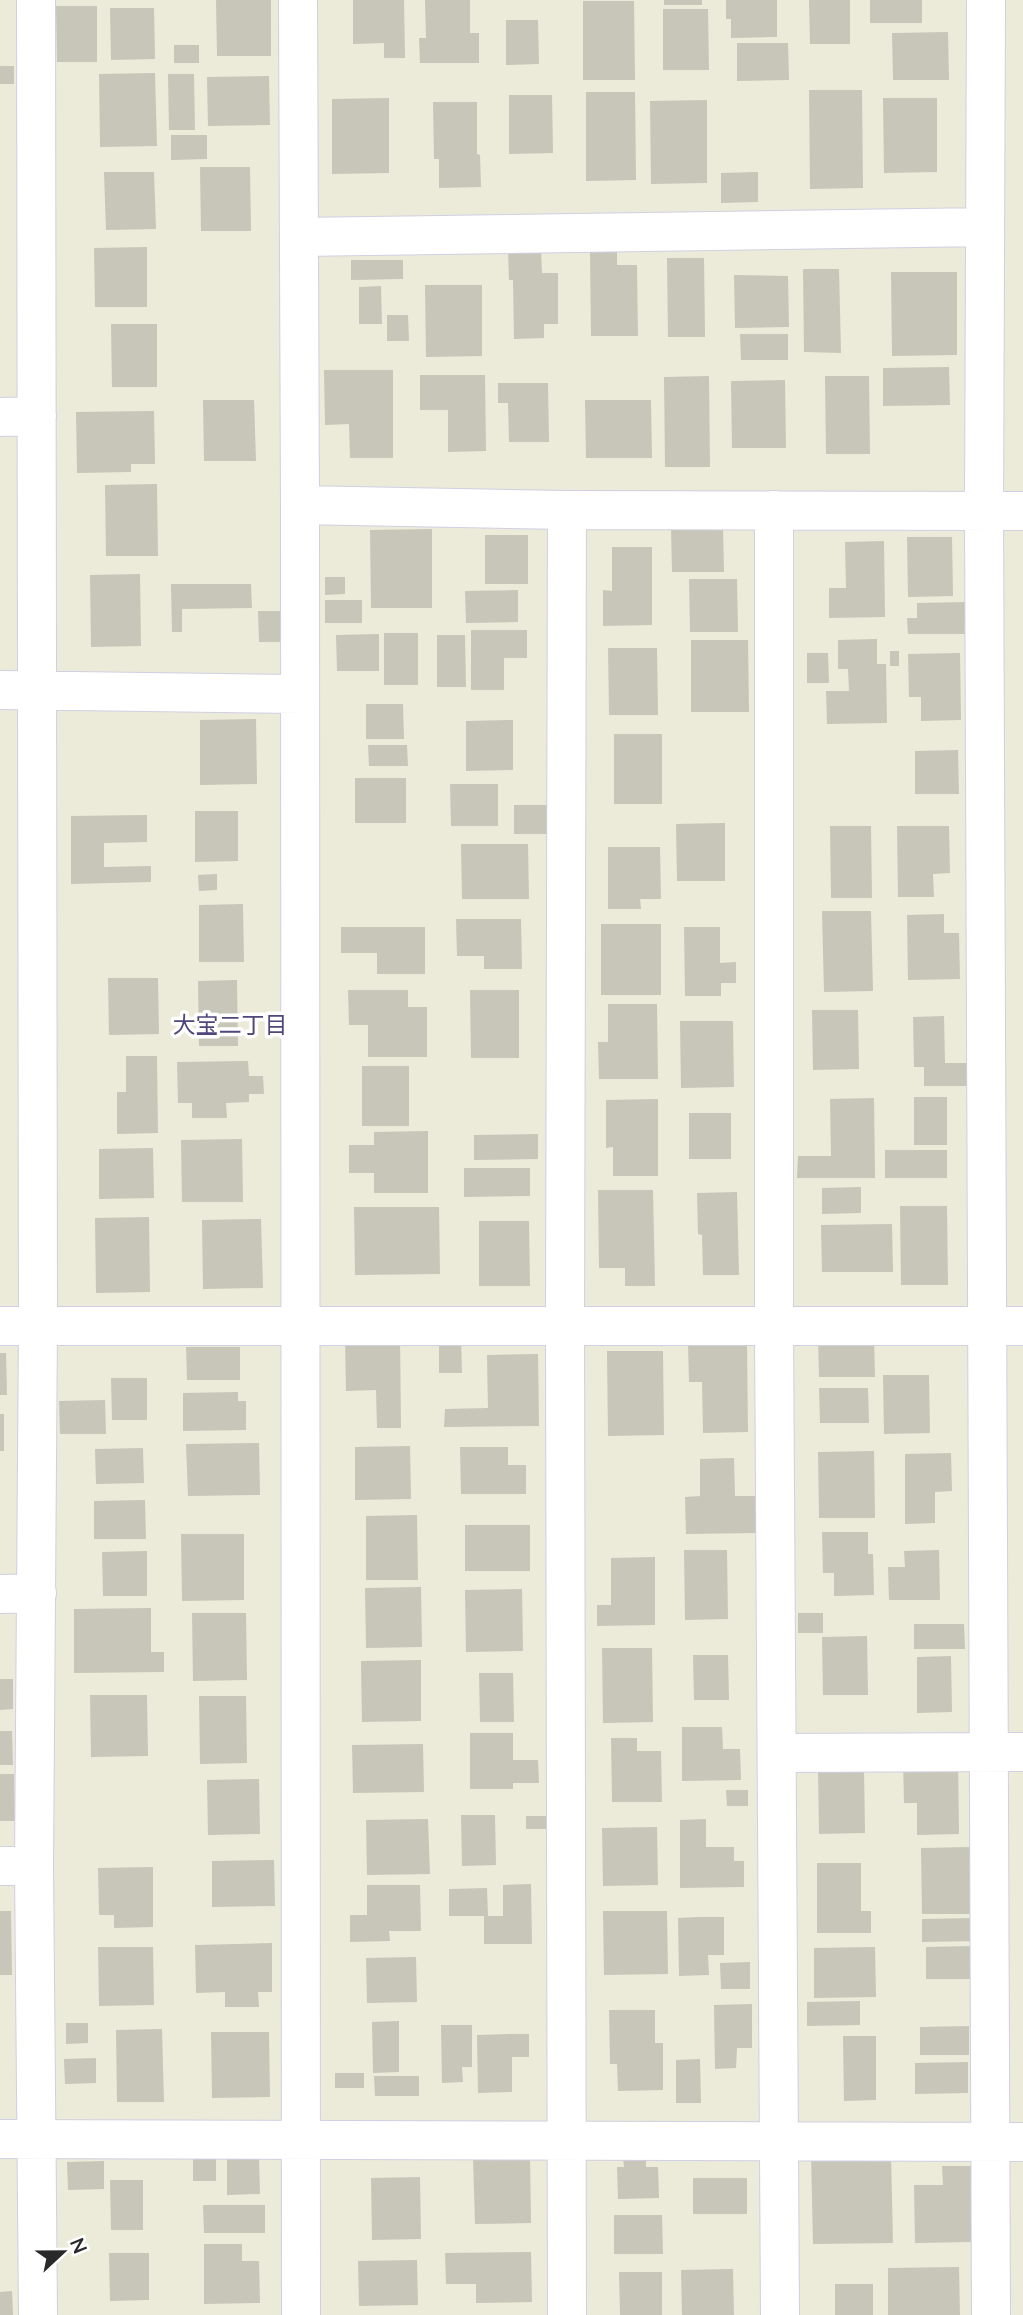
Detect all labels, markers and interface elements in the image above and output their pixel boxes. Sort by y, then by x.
district label: 大宝二丁目 [173,1010,288,1038]
north arrow [28,2217,98,2287]
text: N [66,2234,93,2257]

